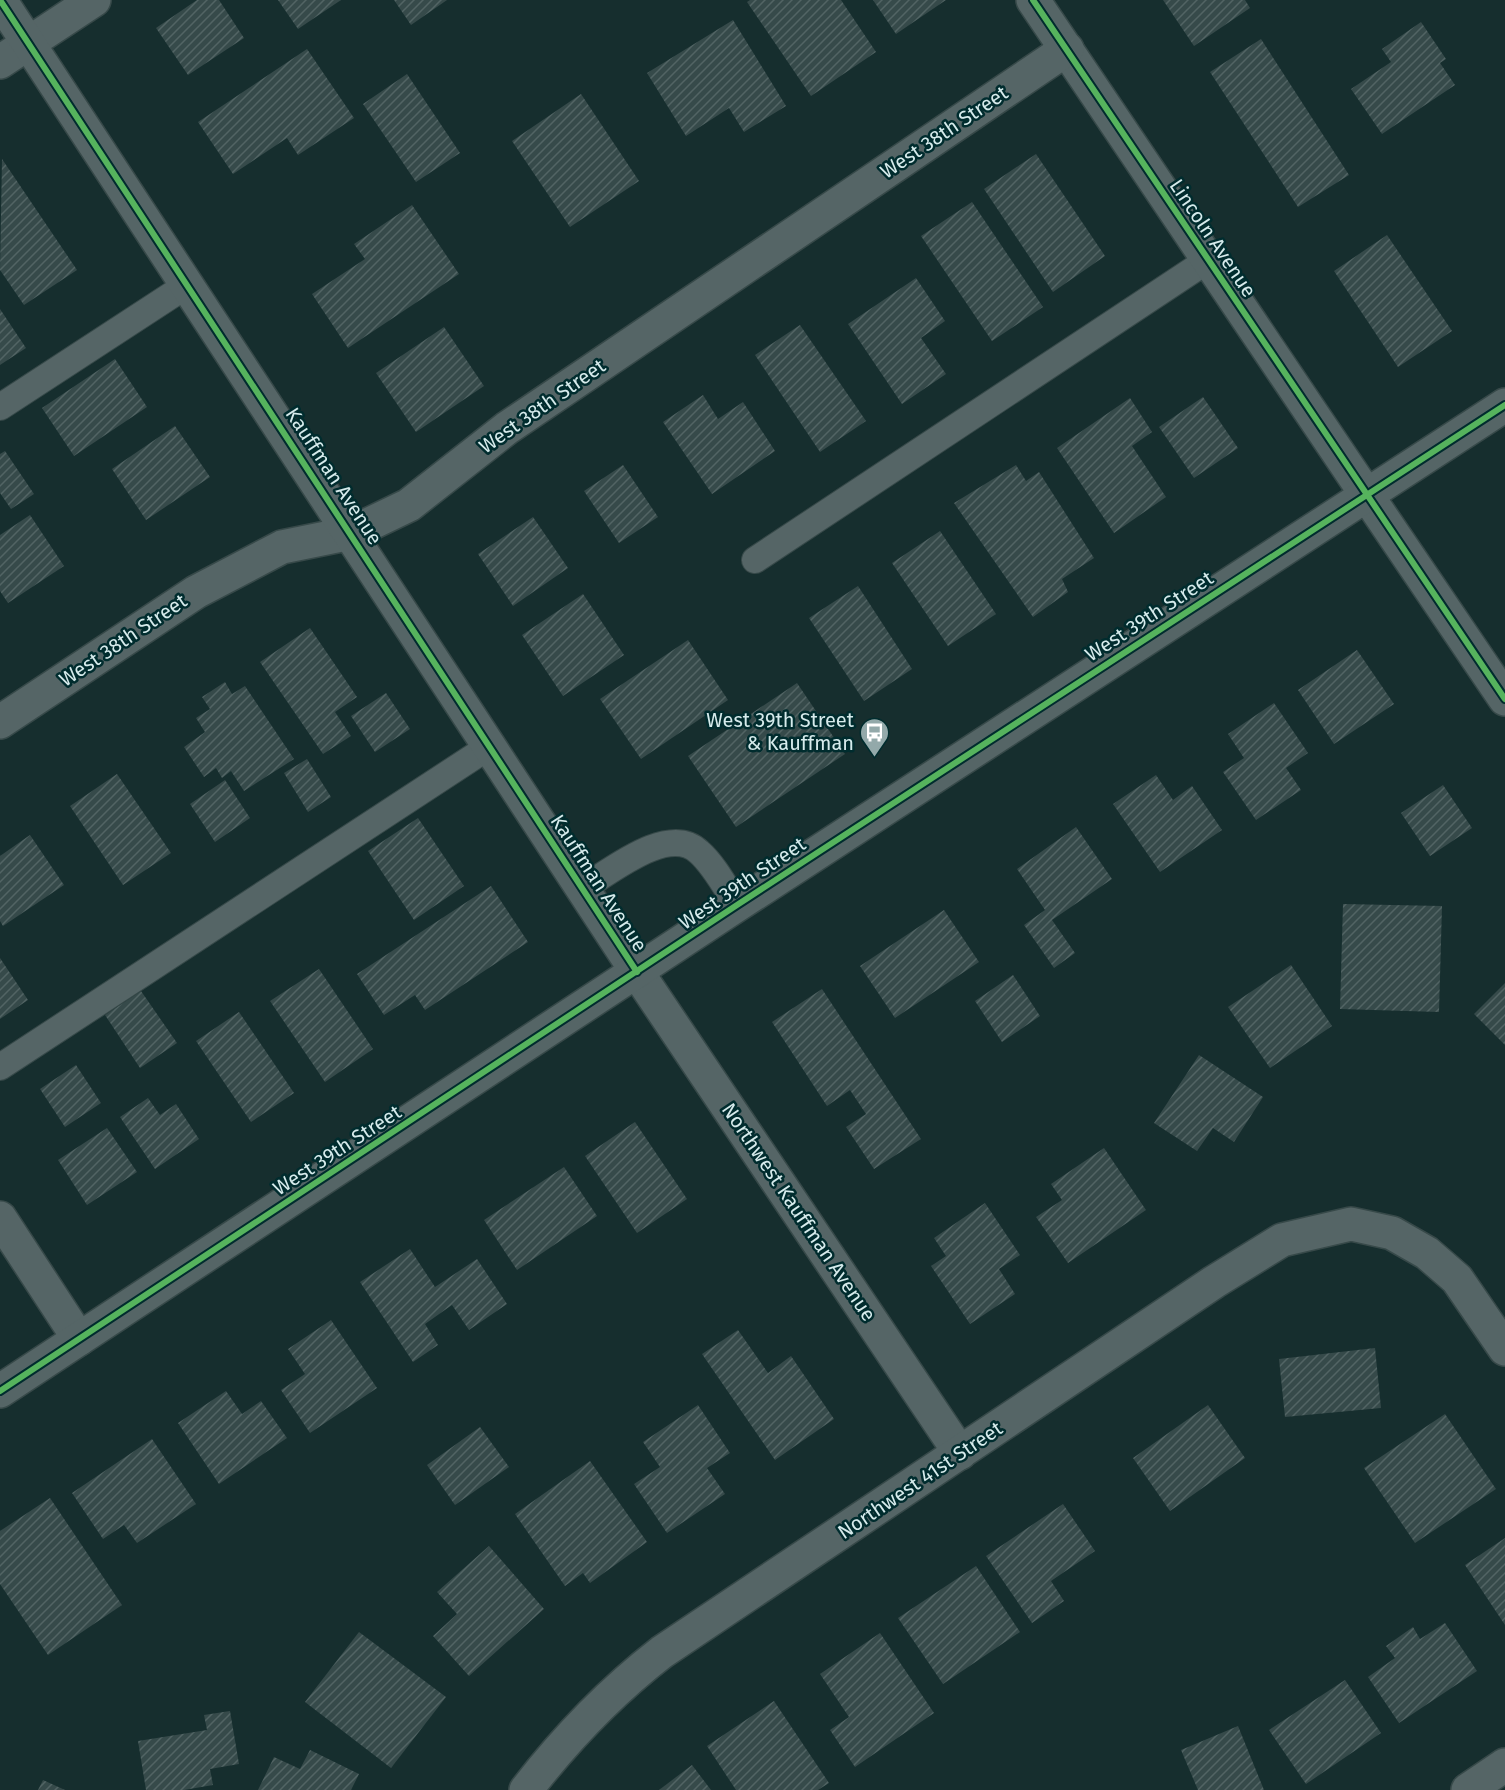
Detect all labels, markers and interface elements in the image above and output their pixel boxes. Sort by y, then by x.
street label: West 38th Street [876,80,1013,183]
street label: Lincoln Avenue [1165,174,1261,302]
street label: West 38th Street [474,353,610,458]
street label: Kauffman Avenue [281,403,387,549]
street label: West 39th Street [1080,565,1218,666]
street label: West 38th Street [55,588,192,691]
place label: West 39th Street & Kauffman [706,708,855,755]
bus stop icon: West 39th Street & Kauffman [859,716,891,758]
street label: Kauffman Avenue [546,810,652,956]
street label: West 39th Street [674,831,811,934]
street label: Northwest Kauffman Avenue [717,1098,881,1326]
street label: West 39th Street [268,1099,406,1200]
street label: Northwest 41st Street [833,1416,1008,1544]

